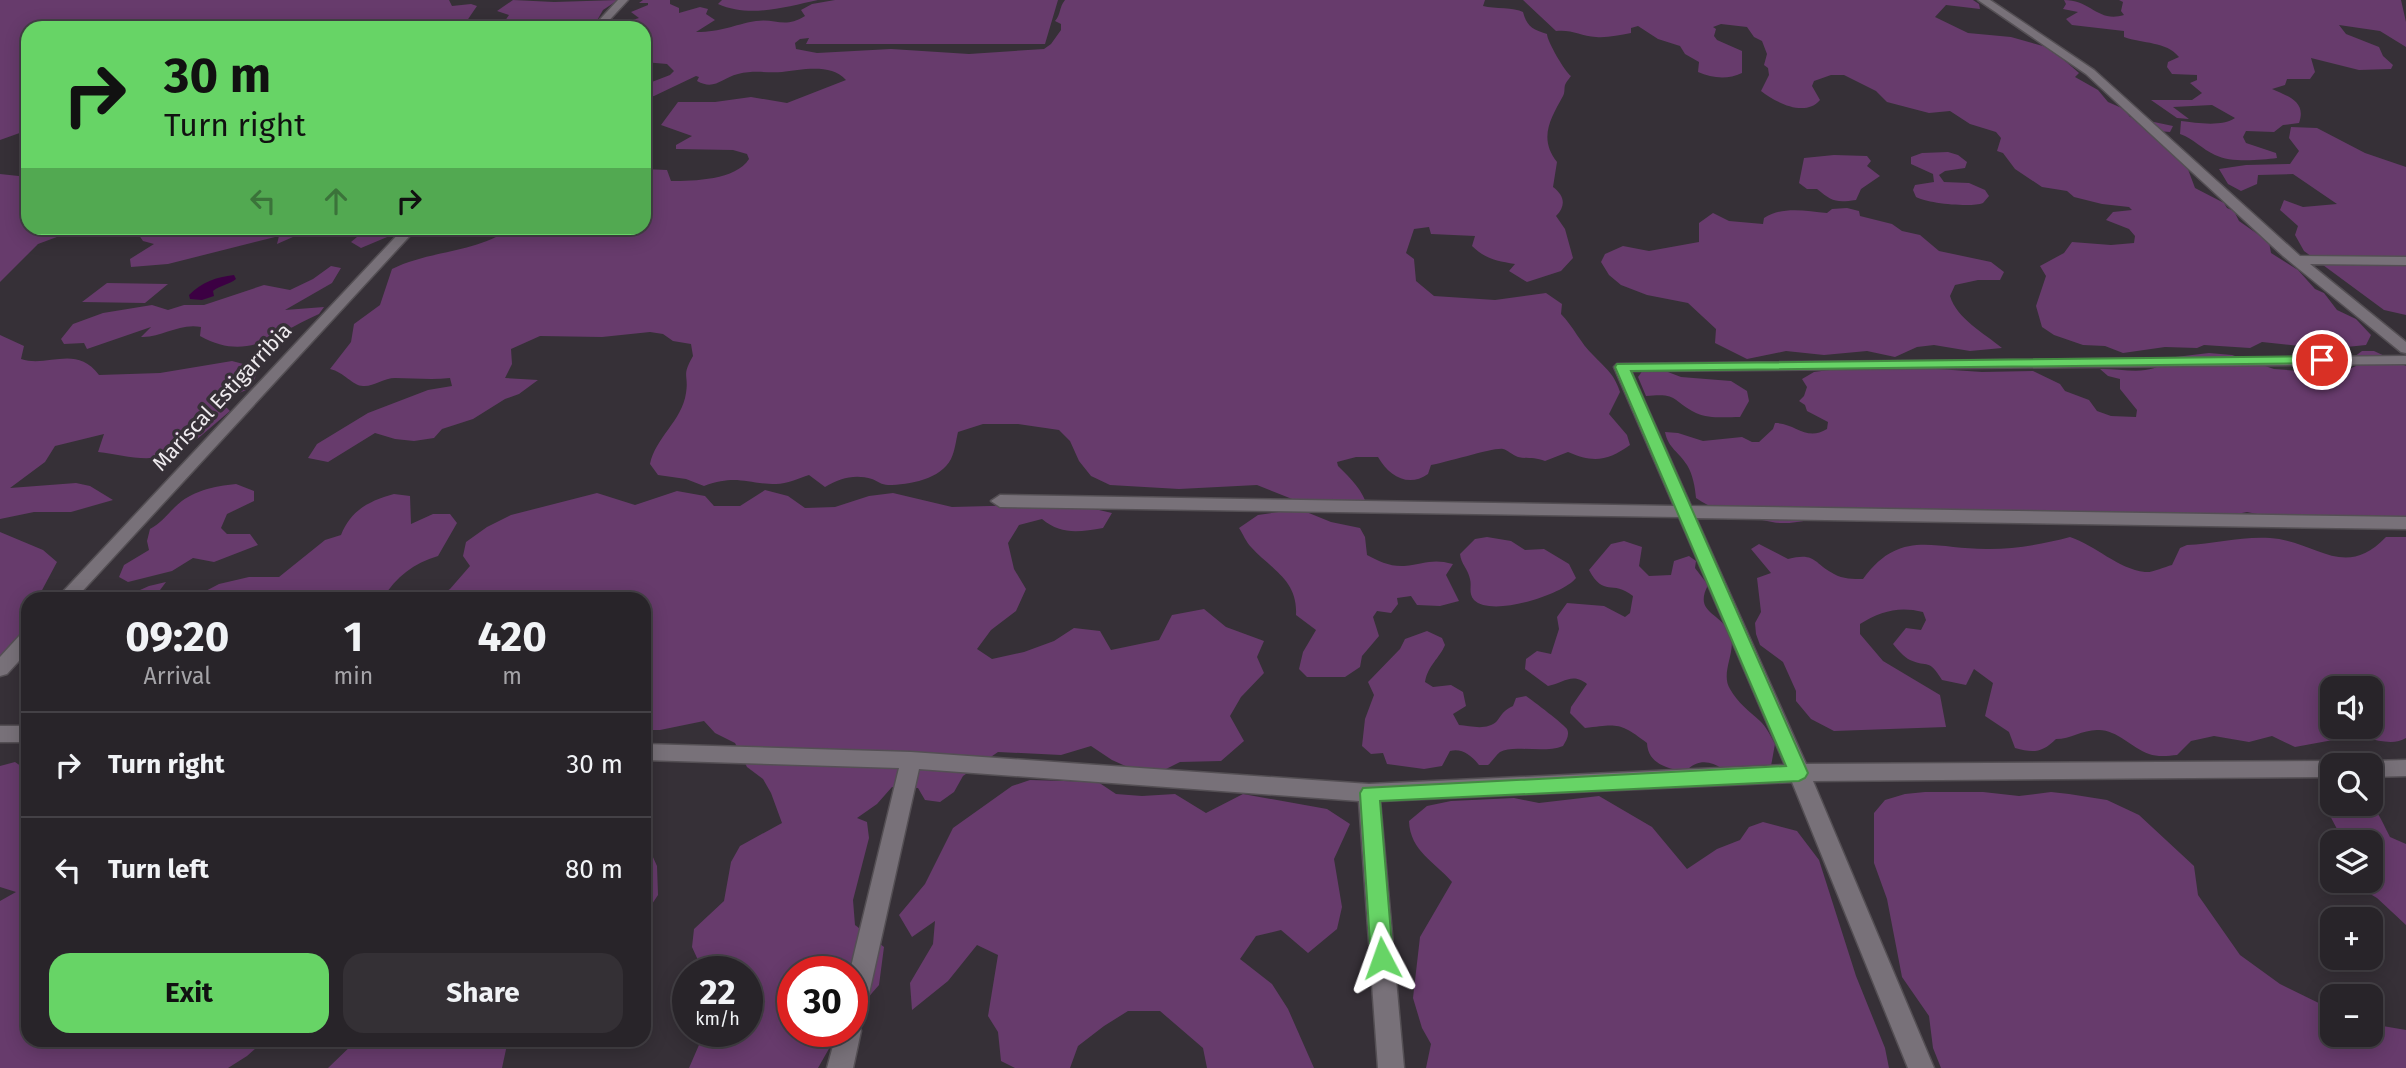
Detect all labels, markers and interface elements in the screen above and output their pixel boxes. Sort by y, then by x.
text: 30 m [164,46,271,105]
icon: right [49,49,140,140]
text: Turn right [164,106,306,144]
icon: left [244,182,282,220]
icon: ahead [317,182,355,220]
icon: right [390,182,428,220]
street label: Mariscal Estigarribia [147,318,297,476]
pin [2292,330,2352,390]
icon: arrive [2303,341,2341,379]
text: 09:20 [125,612,229,662]
text: 1 [344,612,363,662]
text: 420 [478,612,547,662]
text: Arrival [144,662,211,690]
text: min [334,662,373,690]
text: m [502,662,522,690]
map controls [2320,676,2383,1047]
button: sound [2320,676,2383,739]
icon: right [49,746,87,784]
text: Turn right [108,749,225,780]
text: 30 m [566,749,623,780]
button: search [2320,753,2383,816]
button: layers [2320,830,2383,893]
icon: left [49,851,87,889]
text: Turn left [108,854,209,885]
text: 80 m [565,854,623,885]
button: + [2320,907,2383,970]
position arrow [1345,921,1419,995]
button: Exit [49,953,329,1033]
button: Share [343,953,623,1033]
speed limit sign: 30 [777,956,868,1047]
text: 22 [699,971,736,1013]
button: − [2320,984,2383,1047]
text: km/h [695,1008,740,1030]

